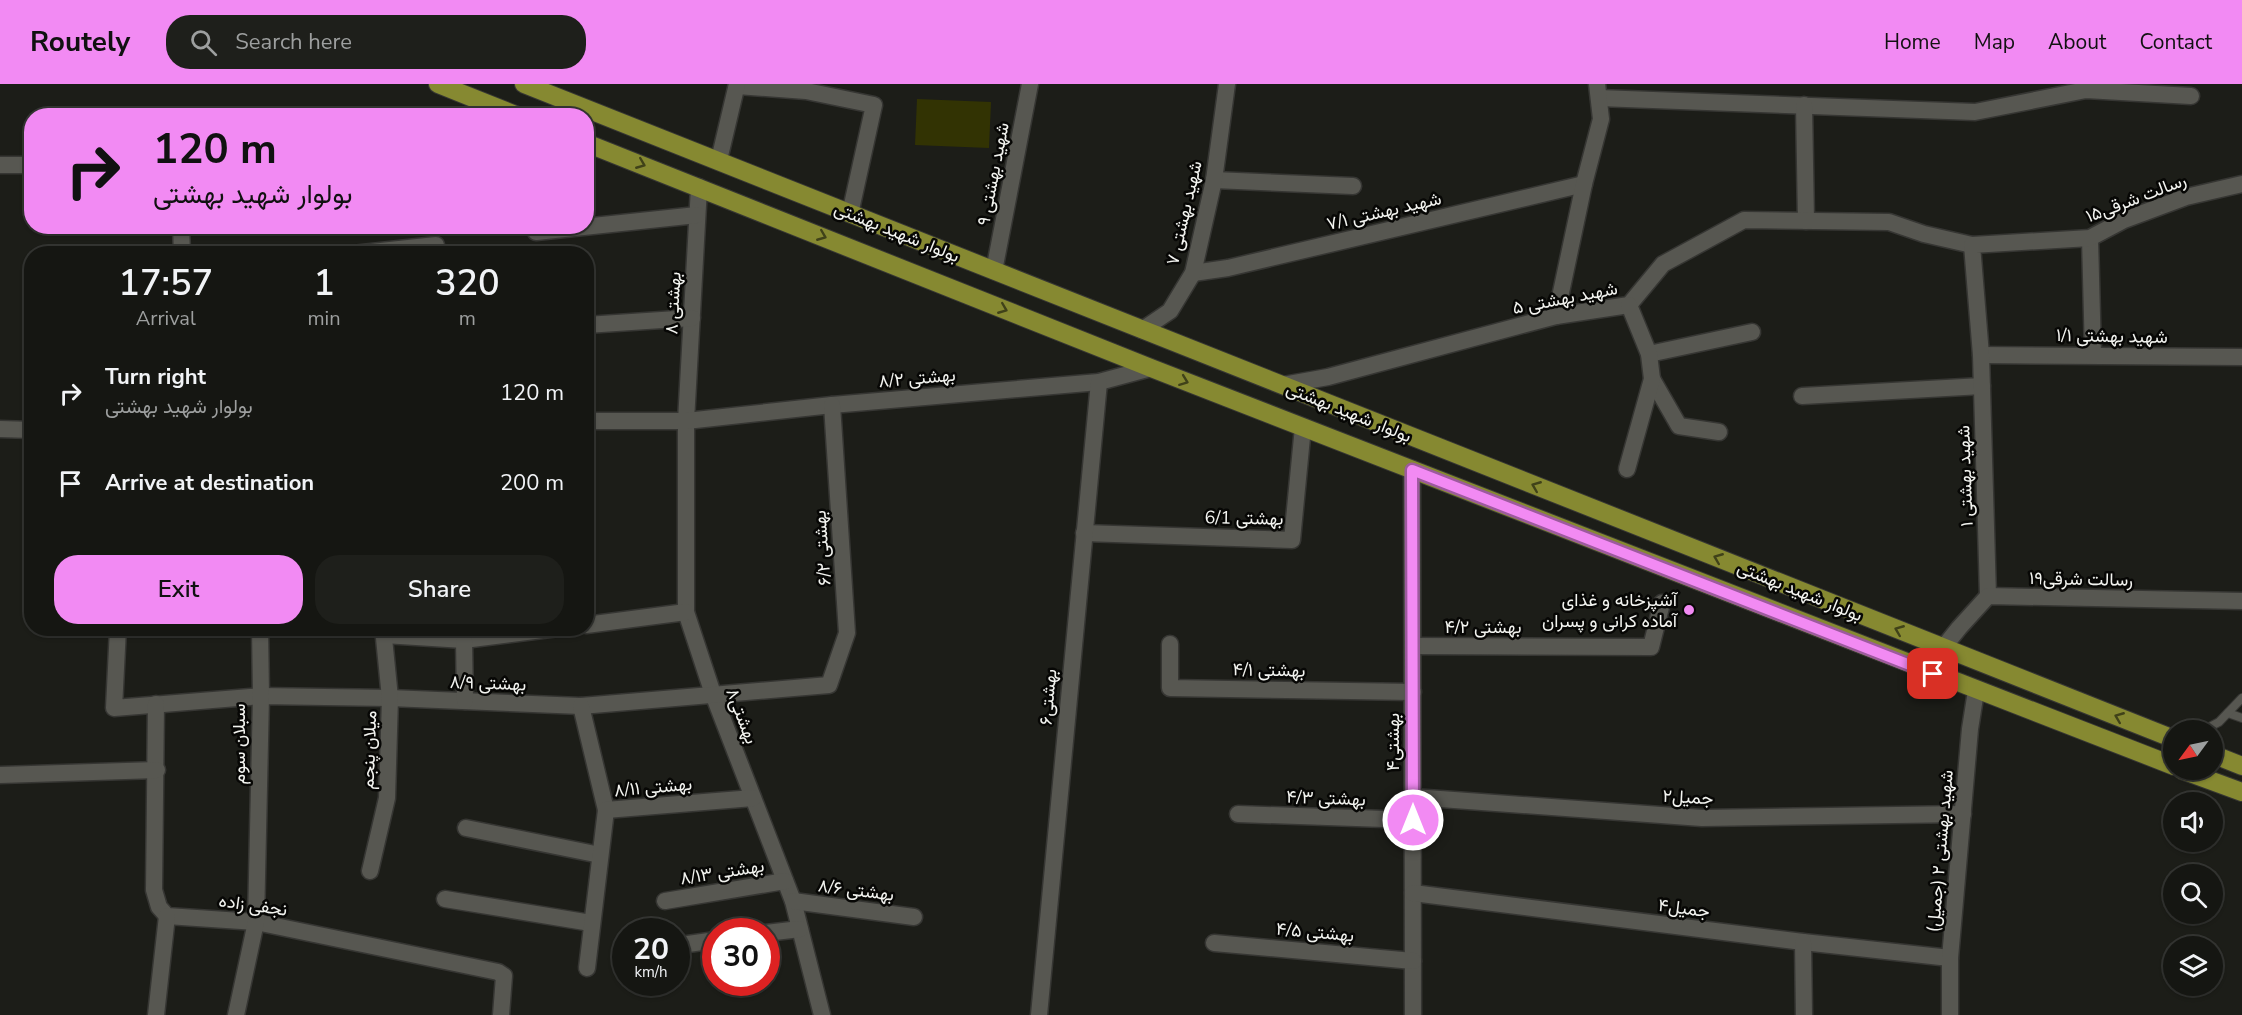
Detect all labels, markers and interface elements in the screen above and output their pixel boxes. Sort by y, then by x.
search box [166,15,586,69]
text: Routely [30,23,130,61]
icon: search [187,26,220,59]
text: Search here [235,27,352,57]
text: Home [1884,28,1941,56]
text: Map [1974,28,2015,56]
text: About [2048,28,2106,56]
text: Contact [2139,28,2212,56]
street label: شهید بهشتی ۹ [971,120,1015,228]
text: 120 m [153,121,277,178]
icon: right [54,132,132,210]
one-way arrow [635,157,646,169]
street label: شهید بهشتی ۷ [1160,158,1208,268]
street label: رسالت شرقی۱۵ [2082,168,2190,228]
text: بولوار شهید بهشتی [153,176,352,213]
street label: شهید بهشتی ۷/۱ [1324,186,1444,236]
street label: بولوار شهید بهشتی [831,196,963,268]
one-way arrow [816,229,827,241]
text: 17:57 [118,259,213,308]
text: 1 [313,259,335,308]
text: 320 [435,259,500,308]
street label: ۸ بهشتی [659,271,687,335]
street label: شهید بهشتی ۵ [1510,276,1620,320]
one-way arrow [997,302,1008,314]
text: Arrival [136,305,196,332]
text: min [308,305,341,332]
text: m [459,305,476,332]
street label: شهید بهشتی ۱/۱ [2056,323,2168,349]
text: Turn right [105,362,206,392]
street label: بهشتی ۸/۲ [877,363,957,393]
one-way arrow [1178,374,1189,386]
street label: بولوار شهید بهشتی [1283,376,1415,448]
icon: right [54,377,87,410]
text: 120 m [500,378,564,408]
text: بولوار شهید بهشتی [105,393,253,420]
street label: شهید بهشتی ۱ [1951,425,1979,527]
icon: arrive [54,467,87,500]
text: Arrive at destination [105,468,314,498]
text: 200 m [500,468,564,498]
one-way arrow [1532,481,1543,493]
street label: بهشتی 6/1 [1204,505,1284,531]
street label: بهشتی ۶/۲ [807,509,837,587]
one-way arrow [1713,553,1724,565]
button: Exit [54,555,303,624]
button: Share [315,555,564,624]
street label: بولوار شهید بهشتی [1734,555,1866,627]
street label: رسالت شرقی۱۹ [2029,566,2133,592]
place label: آشپزخانه و غذای آماده کرانی و پسران [1542,588,1679,633]
marker: آشپزخانه و غذای آماده کرانی و پسران [1682,603,1696,617]
street label: بهشتی ۴/۲ [1444,615,1522,639]
one-way arrow [1894,625,1905,637]
pin [1907,648,1958,699]
street label: بهشتی ۴/۱ [1232,657,1306,683]
icon: arrive [1916,657,1949,690]
street label: بهشتی۶ [1034,668,1062,726]
street label: بهشتی ۸/۹ [449,670,527,696]
street label: بهشتی۸ [720,685,764,747]
street label: سبلان سوم [227,704,251,785]
street label: میلان پنجم [356,710,382,790]
one-way arrow [2114,712,2125,724]
street label: بهشتی۴ [1381,713,1405,771]
north arrow [2163,720,2223,780]
map controls [2163,720,2223,996]
street label: شهید بهشتی ۲ (جمیل) [1921,769,1959,933]
street label: بهشتی ۸/۱۱ [613,772,693,802]
street label: جمیل۲ [1662,784,1714,810]
street label: بهشتی ۴/۳ [1286,785,1366,811]
position arrow [1381,788,1445,852]
button: sound [2163,792,2223,852]
street label: بهشتی ۸/۱۳ [678,854,766,890]
button: search [2163,864,2223,924]
street label: بهشتی ۸/۶ [816,873,896,907]
street label: نجفی زاده [217,888,289,922]
street label: جمیل۴ [1657,893,1711,923]
street label: بهشتی ۴/۵ [1275,917,1355,947]
speed limit sign: 30 [702,918,780,996]
text: 20 [633,929,669,970]
button: layers [2163,936,2223,996]
text: km/h [634,962,668,982]

